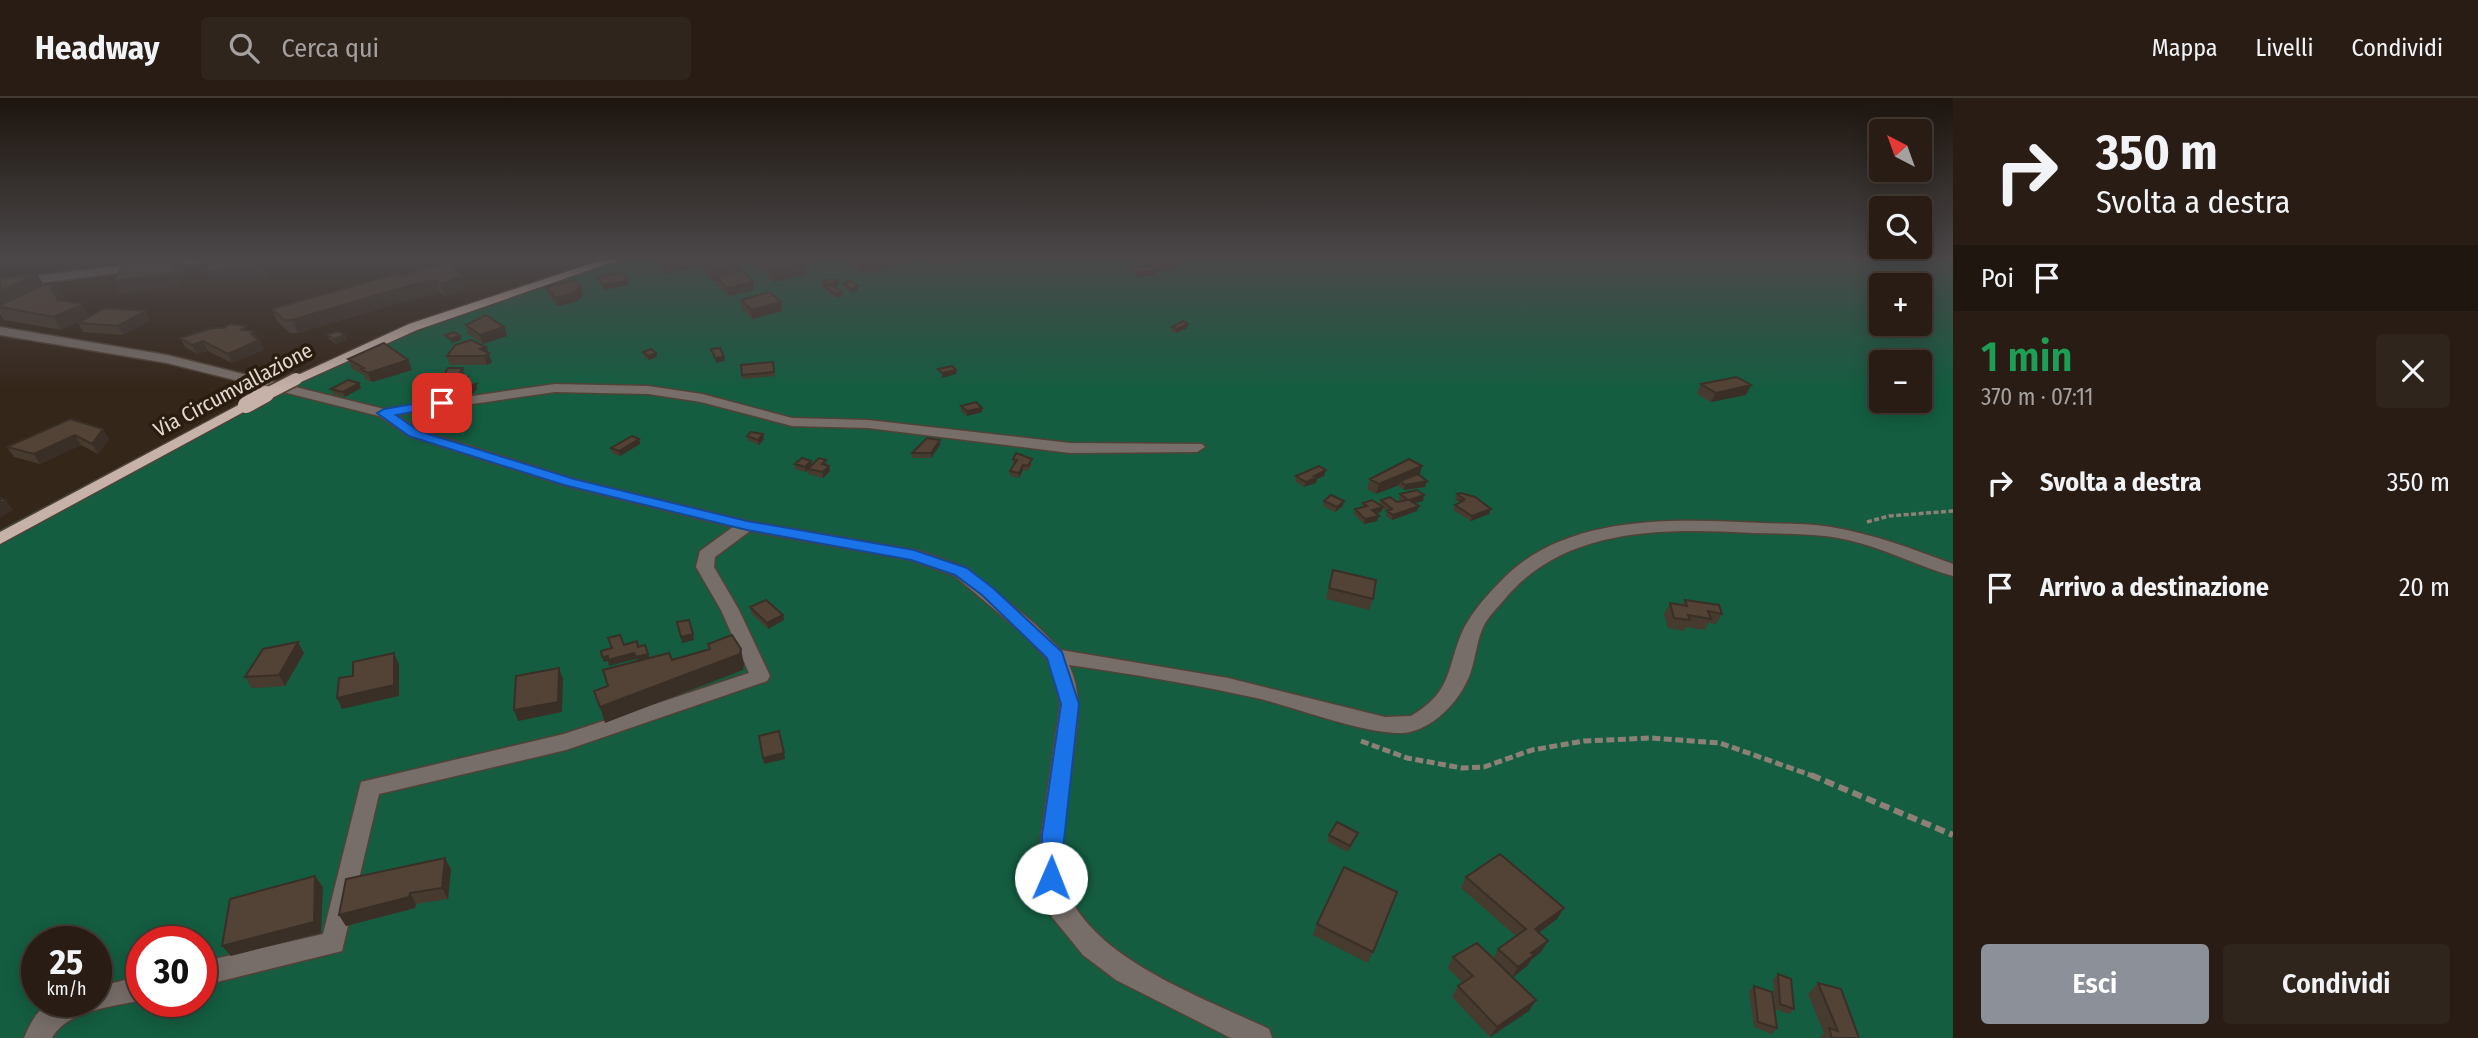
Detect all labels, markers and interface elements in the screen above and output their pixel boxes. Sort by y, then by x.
search box [201,17,691,80]
text: Headway [35,28,159,68]
icon: search [225,29,263,67]
text: Cerca qui [281,33,379,64]
text: Mappa [2152,34,2218,62]
text: Livelli [2256,34,2313,62]
text: Condividi [2351,34,2443,62]
north arrow [1869,119,1932,182]
map controls [1869,119,1932,413]
text: 350 m [2096,123,2218,182]
icon: right [1981,126,2072,217]
text: Svolta a destra [2096,183,2291,221]
button: search [1869,196,1932,259]
icon: arrive [2028,259,2066,297]
text: Poi [1981,263,2014,294]
button: + [1869,273,1932,336]
text: 1 min [1981,332,2072,382]
button: close [2376,334,2450,408]
street label: Via Circumvallazione [149,337,317,443]
button: − [1869,350,1932,413]
pin [412,373,472,433]
text: 370 m · 07:11 [1981,383,2094,411]
icon: arrive [423,384,461,422]
icon: right [1981,464,2019,502]
text: Svolta a destra [2040,467,2201,498]
text: 350 m [2387,467,2450,498]
icon: arrive [1981,569,2019,607]
text: Arrivo a destinazione [2040,572,2269,603]
text: 20 m [2399,572,2450,603]
position arrow [1014,841,1088,915]
speed limit sign: 30 [126,926,217,1017]
text: 25 [50,941,83,983]
button: Esci [1981,944,2209,1024]
button: Condividi [2223,944,2450,1024]
text: km/h [46,978,87,1000]

